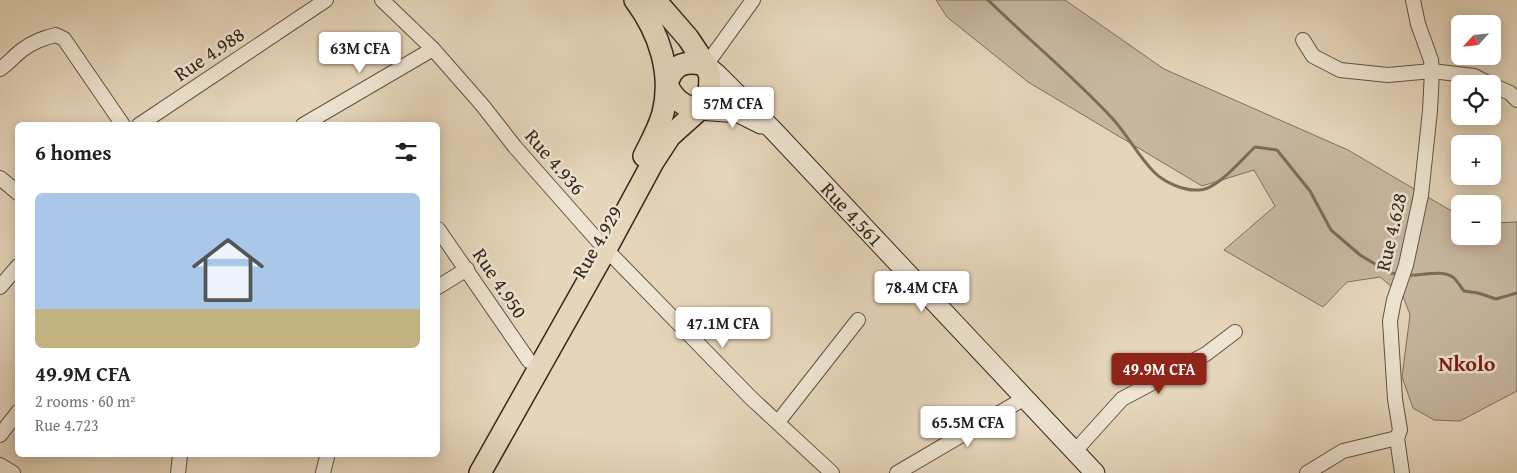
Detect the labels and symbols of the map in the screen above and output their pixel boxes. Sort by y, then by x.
north arrow [1451,15,1501,65]
street label: Rue 4.988 [168,19,250,88]
pin: 63M CFA [314,32,406,74]
pin: 57M CFA [687,86,779,129]
street label: Rue 4.936 [518,122,592,201]
street label: Rue 4.561 [815,175,890,253]
street label: Rue 4.628 [1367,190,1414,274]
street label: Rue 4.929 [564,200,629,283]
street label: Rue 4.950 [466,242,535,324]
pin: 78.4M CFA [865,270,979,313]
pin: 47.1M CFA [666,306,780,349]
district label: Nkolo [1438,347,1496,379]
pin: 49.9M CFA [1102,352,1216,395]
pin: 65.5M CFA [911,406,1025,448]

